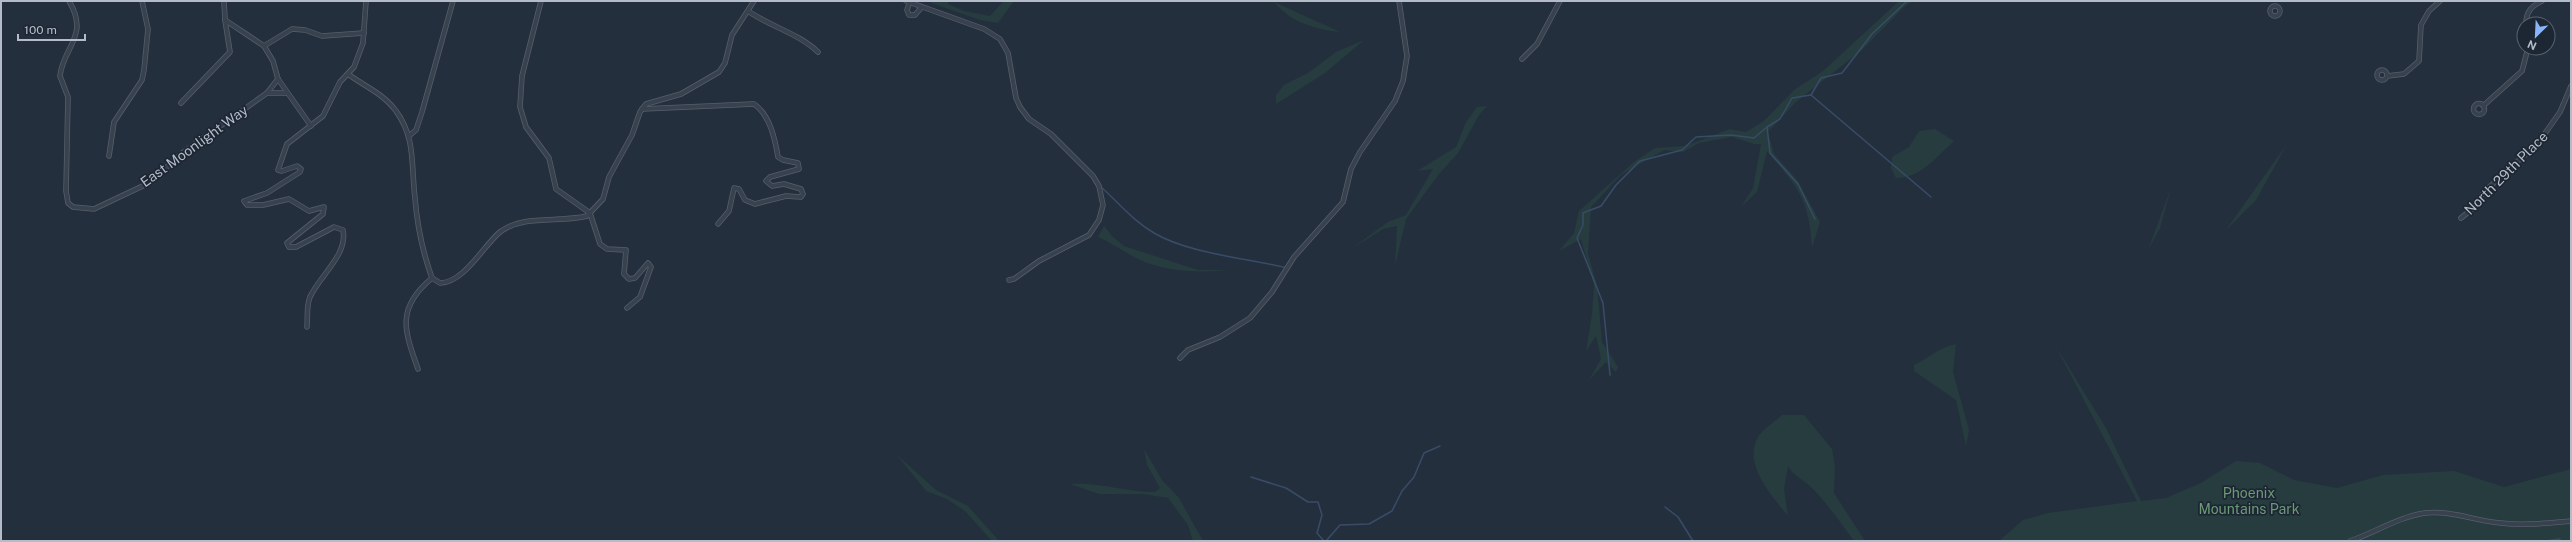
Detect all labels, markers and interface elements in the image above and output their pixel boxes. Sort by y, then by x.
scale bar [18,16,85,42]
north arrow [2516,16,2556,56]
text: 100 m [24,23,57,37]
text: N [2526,38,2538,52]
street label: East Moonlight Way [137,101,251,190]
street label: North 29th Place [2461,128,2551,218]
park label: Phoenix Mountains Park [2198,485,2300,517]

